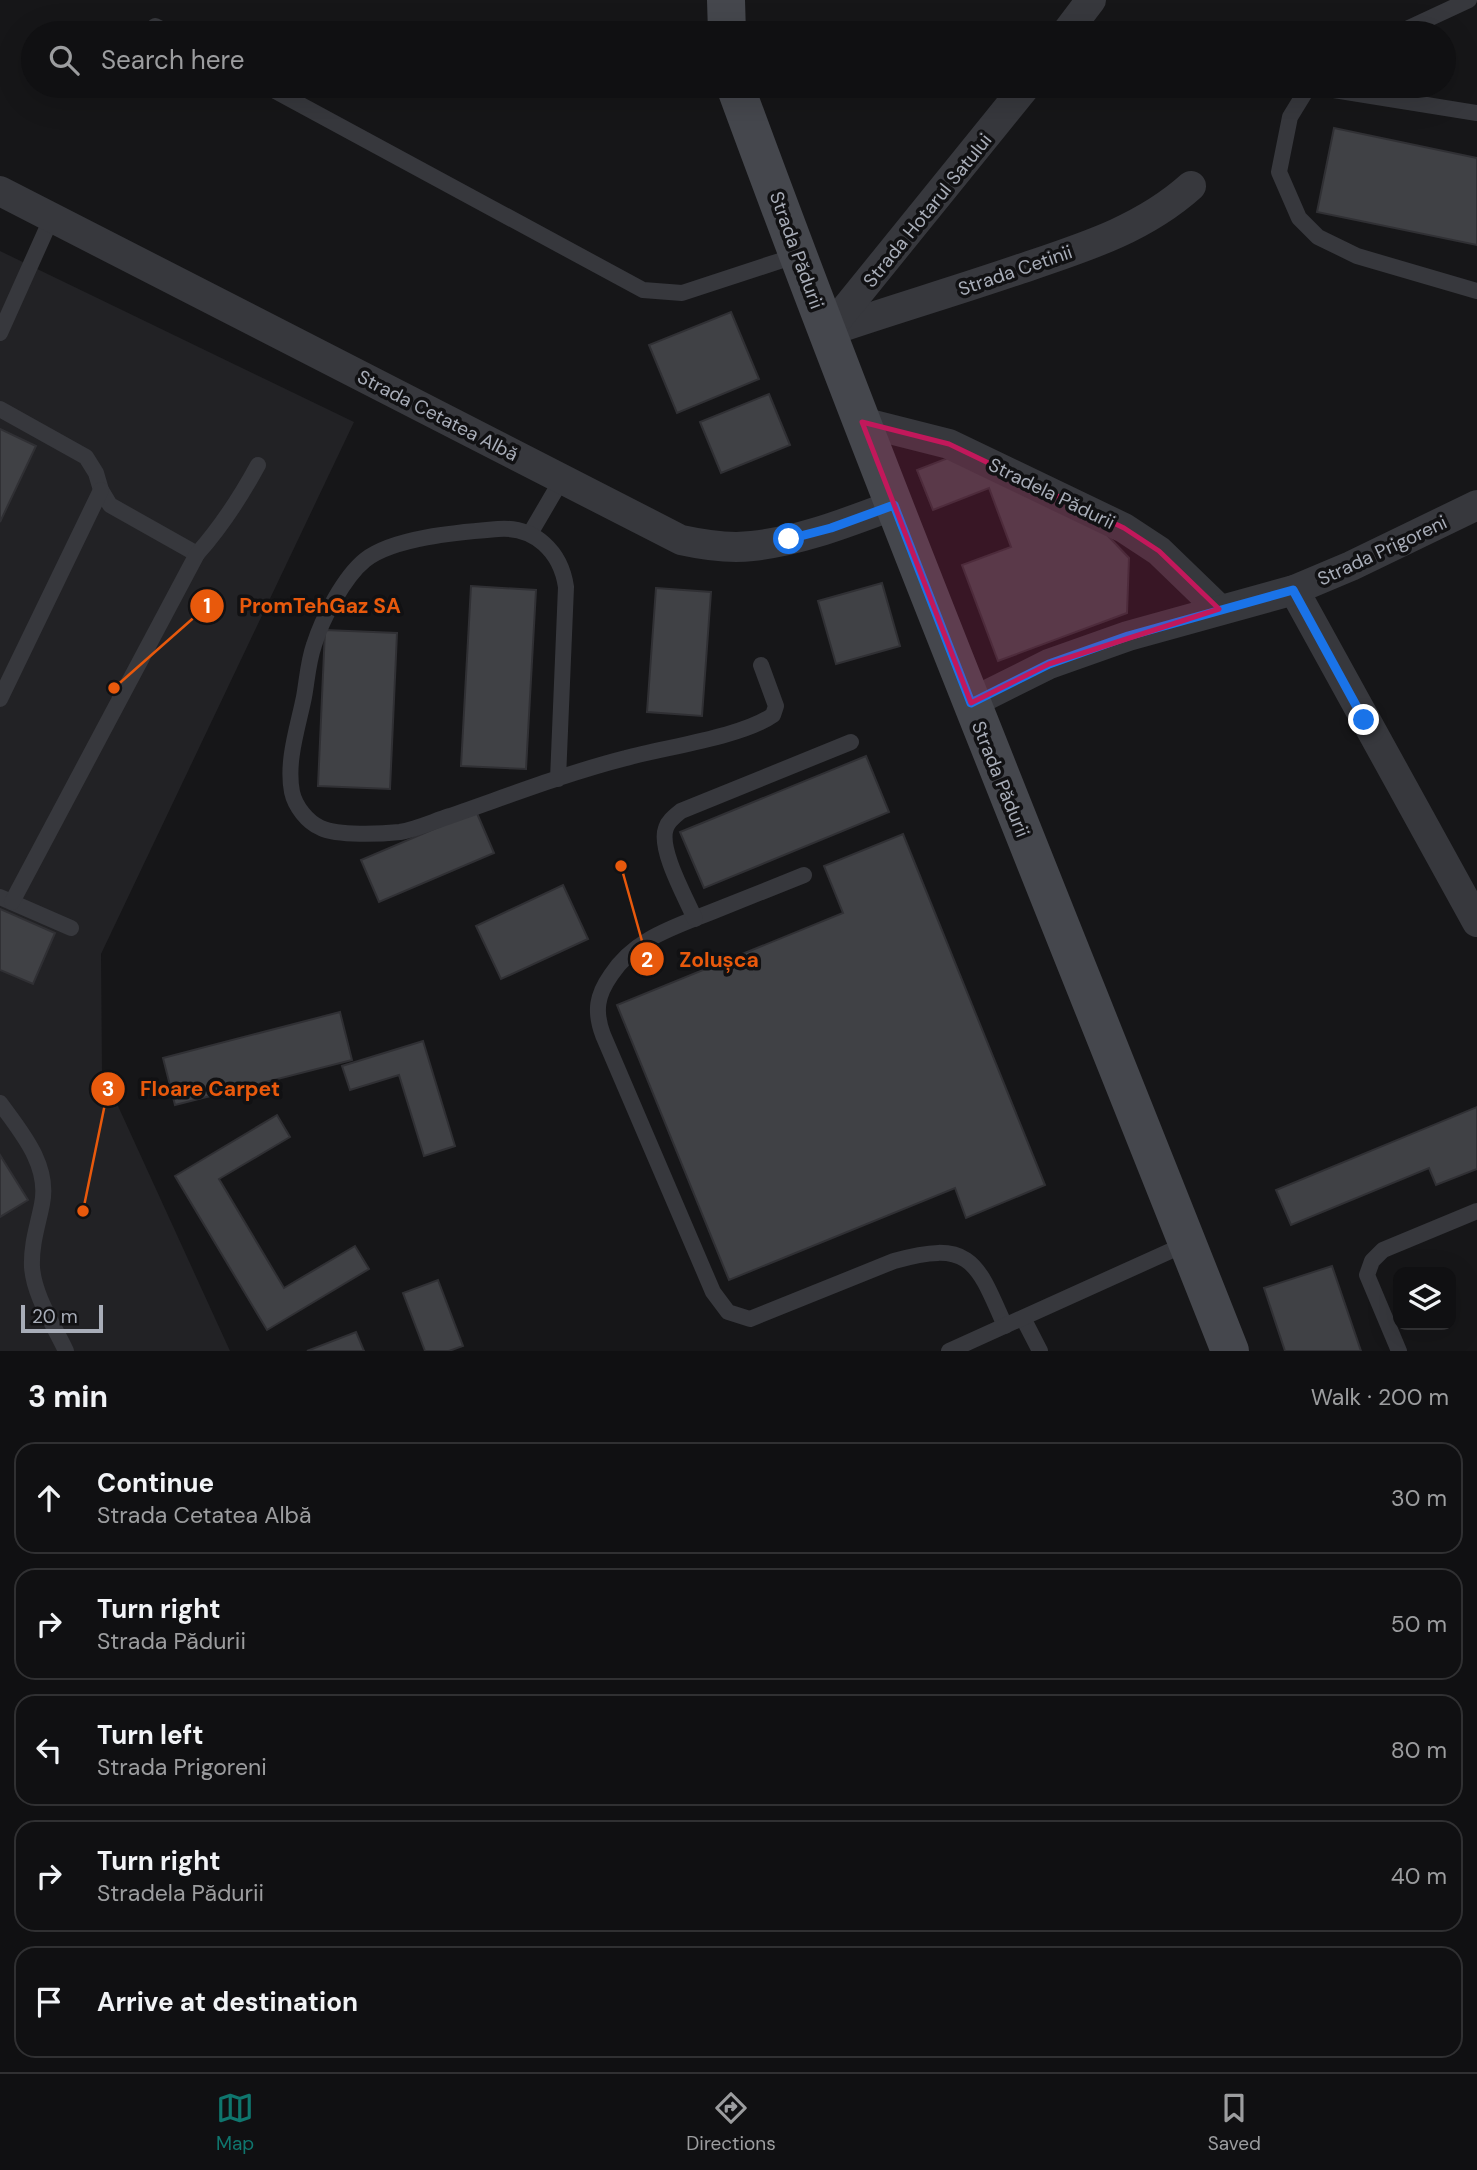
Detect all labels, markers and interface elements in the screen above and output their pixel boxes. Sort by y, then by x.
search box [21,21,1456,98]
icon: search [45,41,83,79]
text: Search here [101,43,244,77]
street label: Strada Hotarul Satului [858,128,997,292]
street label: Strada Pădurii [764,188,829,312]
street label: Strada Cetinii [955,239,1076,302]
street label: Strada Cetatea Albă [353,364,522,467]
street label: Stradela Pădurii [984,452,1119,535]
street label: Strada Prigoreni [1313,510,1451,591]
route start [773,523,804,554]
callout: PromTehGaz SA [190,585,415,627]
text: 1 [203,592,211,620]
text: PromTehGaz SA [239,592,401,620]
route end [1348,704,1379,735]
street label: Strada Pădurii [966,717,1035,841]
callout: Zolușca [630,938,772,980]
text: 2 [641,946,653,974]
text: Zolușca [679,946,759,974]
callout: Floare Carpet [91,1068,294,1110]
text: 3 [102,1075,114,1103]
text: Floare Carpet [140,1075,280,1103]
map controls [1393,1267,1456,1330]
button: layers [1393,1267,1456,1330]
scale bar [21,1302,103,1334]
text: 20 m [32,1304,78,1329]
text: 3 min [28,1377,108,1416]
text: Walk · 200 m [1311,1382,1449,1412]
text: Continue [97,1466,214,1500]
icon: ahead [30,1479,68,1517]
text: 30 m [1391,1483,1447,1513]
text: Strada Cetatea Albă [97,1500,312,1530]
text: Turn right [97,1592,221,1626]
icon: right [30,1605,68,1643]
text: 50 m [1391,1609,1447,1639]
text: Strada Pădurii [97,1626,246,1656]
text: Turn left [97,1718,204,1752]
icon: left [30,1731,68,1769]
text: 80 m [1391,1735,1447,1765]
text: Strada Prigoreni [97,1752,267,1782]
text: Turn right [97,1844,221,1878]
icon: right [30,1857,68,1895]
text: 40 m [1391,1861,1447,1891]
text: Stradela Pădurii [97,1878,264,1908]
icon: arrive [30,1983,68,2021]
text: Arrive at destination [97,1985,358,2019]
tab: Map [216,2089,254,2156]
tab: Directions [686,2089,776,2156]
tab: Saved [1208,2089,1261,2156]

